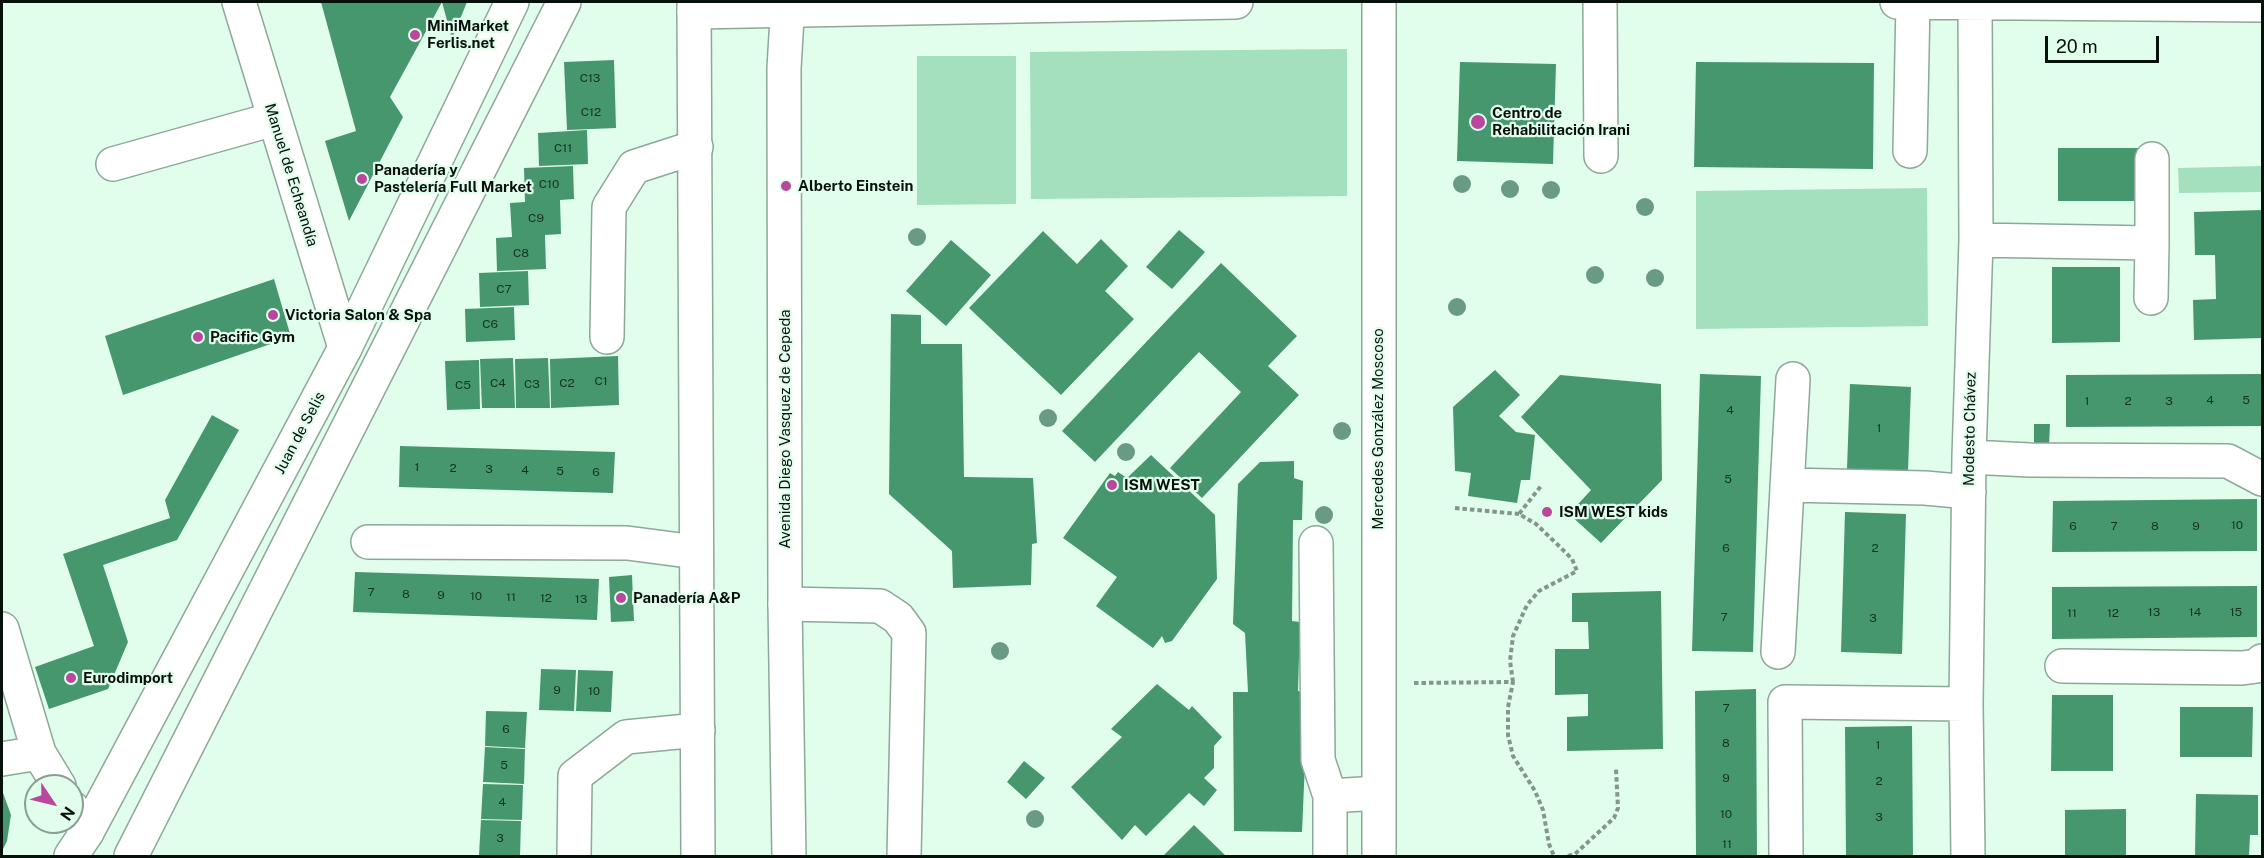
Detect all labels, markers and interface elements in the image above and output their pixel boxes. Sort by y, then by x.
place label: MiniMarket Ferlis.net [427,17,509,52]
scale bar [2048,24,2162,62]
marker: MiniMarket Ferlis.net [408,28,422,42]
text: 20 m [2056,36,2098,57]
house number: C13 [580,71,600,85]
street label: Manuel de Echeandía [261,101,321,249]
place label: Centro de Rehabilitación Irani [1492,104,1630,139]
house number: C12 [581,105,601,119]
marker: Centro de Rehabilitación Irani [1469,113,1487,131]
house number: C11 [554,141,572,155]
place label: Panadería y Pastelería Full Market [374,161,532,196]
marker: Panadería y Pastelería Full Market [355,172,369,186]
house number: C10 [539,177,559,191]
place label: Alberto Einstein [798,177,913,195]
marker: Alberto Einstein [779,179,793,193]
house number: C9 [528,211,544,225]
house number: C8 [513,246,529,260]
house number: C7 [496,282,512,296]
place label: Victoria Salon & Spa [285,306,431,324]
marker: Victoria Salon & Spa [266,308,280,322]
street label: Avenida Diego Vasquez de Cepeda [776,309,794,549]
house number: C6 [482,317,498,331]
place label: Pacific Gym [210,328,295,346]
street label: Mercedes González Moscoso [1369,328,1387,530]
marker: Pacific Gym [191,330,205,344]
street label: Modesto Chávez [1960,372,1980,486]
house number: C1 [594,374,608,388]
house number: C4 [490,376,506,390]
house number: C2 [559,376,575,390]
house number: C3 [524,377,540,391]
house number: C5 [455,378,471,392]
street label: Juan de Selis [271,389,329,477]
house number: 4 [2206,393,2214,407]
house number: 5 [2242,393,2250,407]
house number: 1 [2085,394,2089,408]
house number: 2 [2124,394,2132,408]
house number: 3 [2165,394,2173,408]
house number: 4 [1726,403,1734,417]
house number: 1 [1877,421,1881,435]
house number: 1 [415,460,419,474]
house number: 2 [449,461,457,475]
house number: 3 [485,462,493,476]
house number: 4 [521,463,529,477]
house number: 5 [556,464,564,478]
house number: 6 [592,465,600,479]
house number: 5 [1724,472,1732,486]
place label: ISM WEST [1124,476,1200,494]
marker: ISM WEST [1105,478,1119,492]
place label: ISM WEST kids [1559,503,1668,521]
marker: ISM WEST kids [1540,505,1554,519]
house number: 10 [2231,518,2243,532]
house number: 6 [2069,519,2077,533]
house number: 7 [2110,519,2118,533]
house number: 8 [2151,519,2159,533]
house number: 9 [2192,519,2200,533]
house number: 6 [1722,541,1730,555]
house number: 2 [1871,541,1879,555]
house number: 7 [367,585,375,599]
house number: 8 [402,587,410,601]
house number: 9 [437,588,445,602]
house number: 10 [470,589,482,603]
place label: Panadería A&P [633,589,741,607]
house number: 11 [506,590,516,604]
house number: 12 [540,591,552,605]
marker: Panadería A&P [614,591,628,605]
house number: 13 [575,592,587,606]
house number: 13 [2148,605,2160,619]
house number: 14 [2189,605,2201,619]
house number: 15 [2230,605,2242,619]
house number: 11 [2067,606,2077,620]
house number: 12 [2107,606,2119,620]
house number: 7 [1720,610,1728,624]
house number: 3 [1869,611,1877,625]
place label: Eurodimport [83,669,173,687]
marker: Eurodimport [64,671,78,685]
house number: 9 [553,683,561,697]
house number: 10 [588,684,600,698]
house number: 7 [1722,701,1730,715]
house number: 6 [502,722,510,736]
house number: 8 [1722,736,1730,750]
house number: 1 [1876,738,1880,752]
house number: 5 [500,758,508,772]
house number: 9 [1722,771,1730,785]
north arrow [24,774,84,834]
house number: 2 [1875,774,1883,788]
house number: 4 [498,795,506,809]
text: N [56,803,79,824]
house number: 10 [1720,807,1732,821]
house number: 3 [1875,810,1883,824]
house number: 3 [496,831,504,845]
house number: 11 [1722,837,1732,851]

